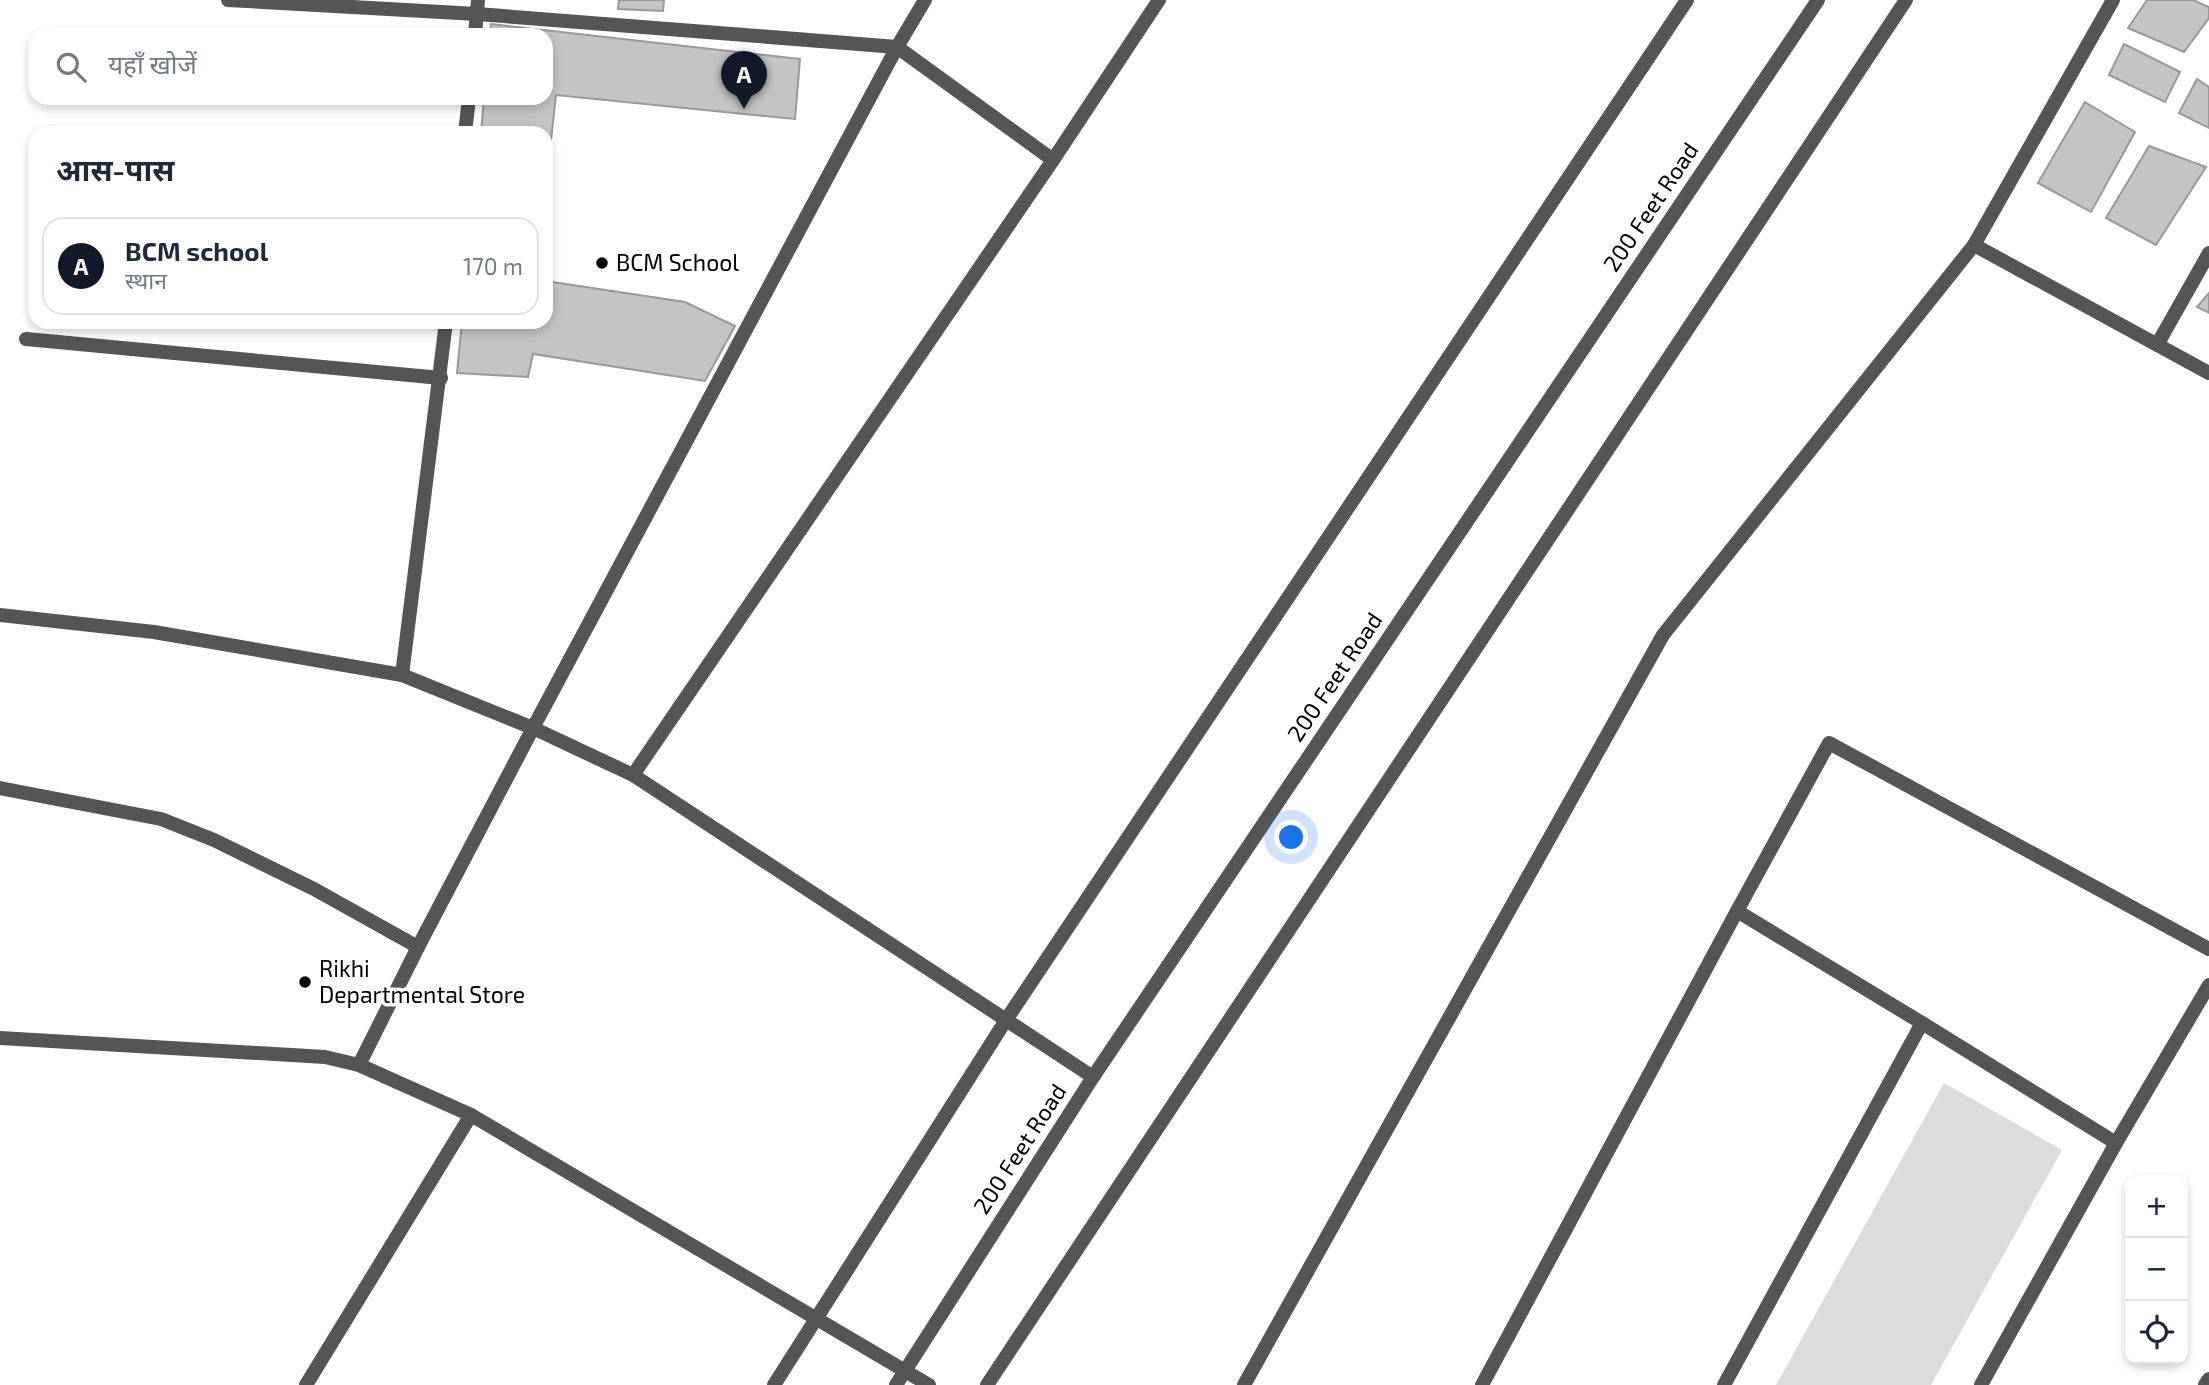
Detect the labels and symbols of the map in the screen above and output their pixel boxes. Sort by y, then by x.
pin: A [721,51,767,109]
street label: 200 Feet Road [1597,137,1704,276]
place label: BCM School [616,248,739,276]
marker: BCM School [594,255,610,271]
street label: 200 Feet Road [1281,607,1388,746]
your location [1274,820,1308,854]
place label: Rikhi Departmental Store [319,954,525,1008]
marker: Rikhi Departmental Store [297,974,313,990]
street label: 200 Feet Road [967,1078,1072,1219]

